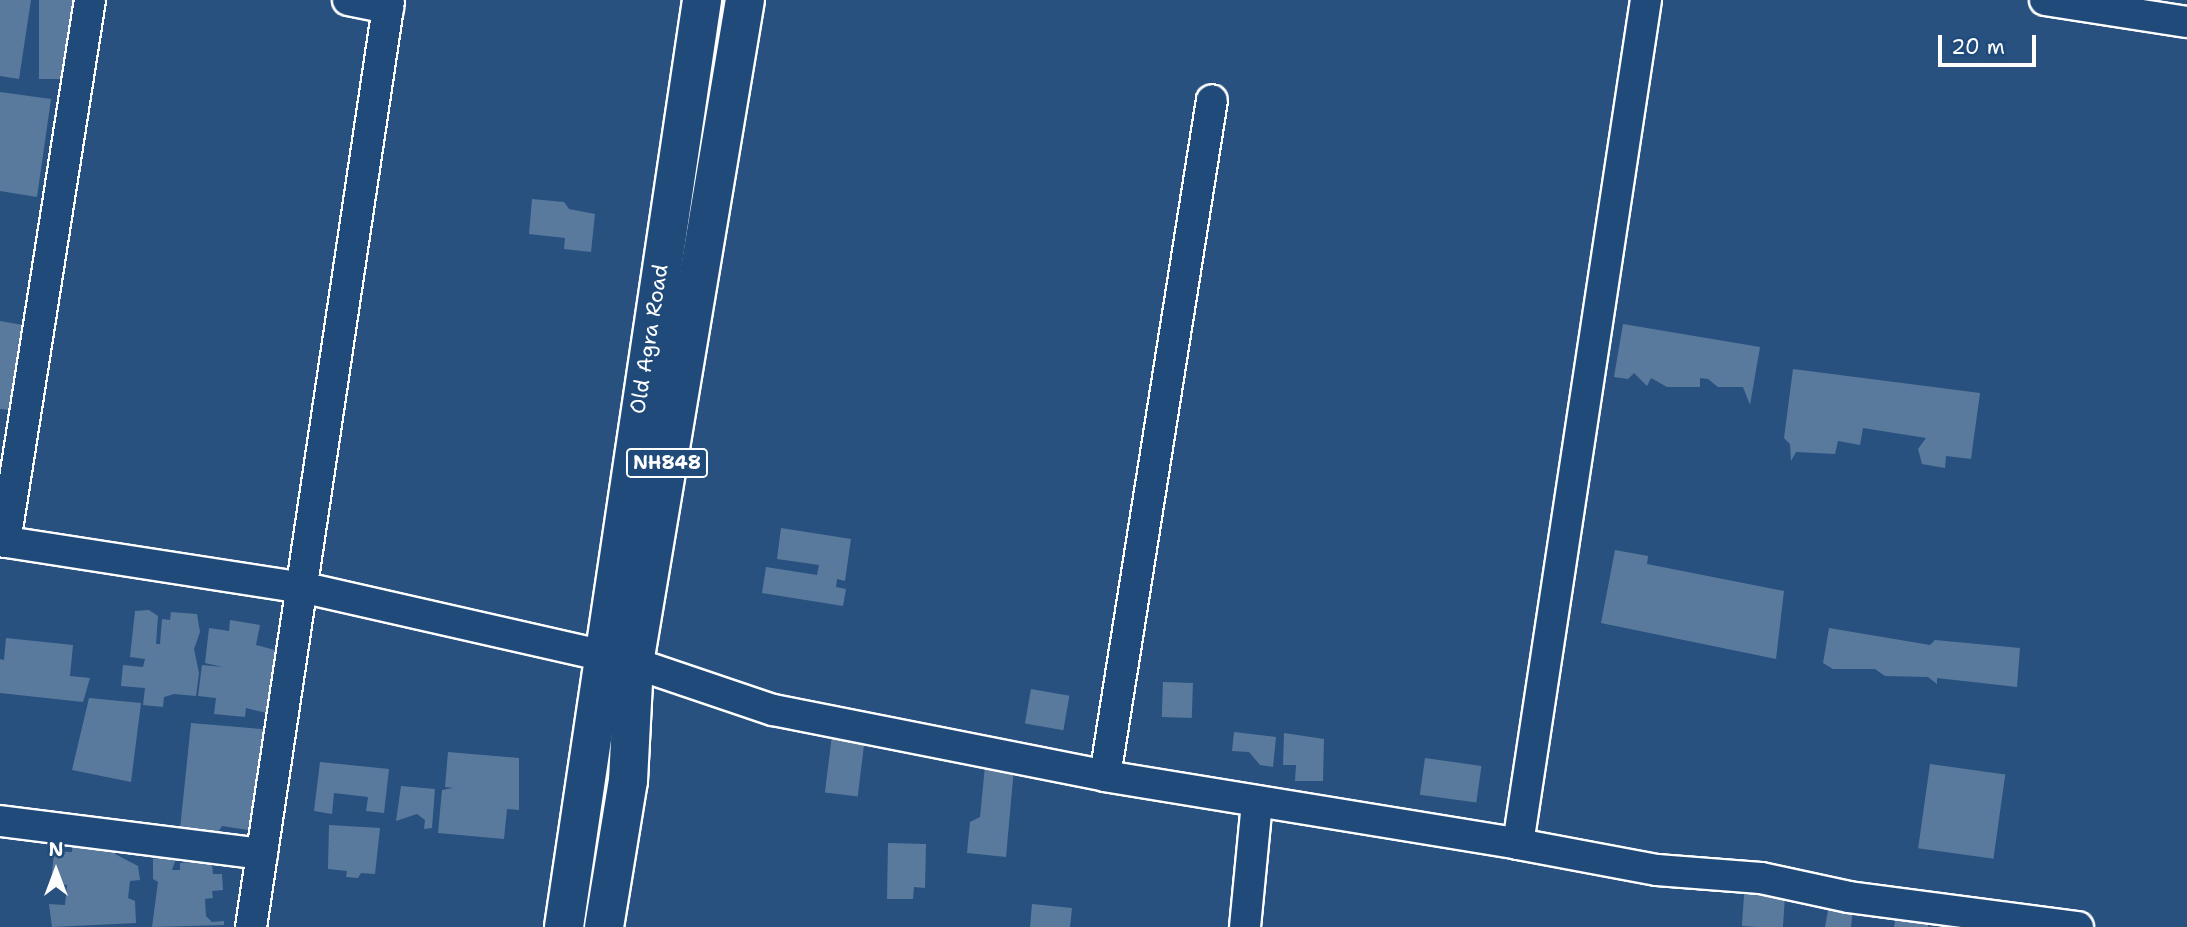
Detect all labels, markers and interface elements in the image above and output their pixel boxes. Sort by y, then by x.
scale bar [1942,21,2040,65]
text: 20 m [1951,33,2005,61]
street label: Old Agra Road [625,262,673,416]
road number: NH848 [625,447,709,478]
north arrow [21,836,91,906]
text: N [48,837,64,862]

